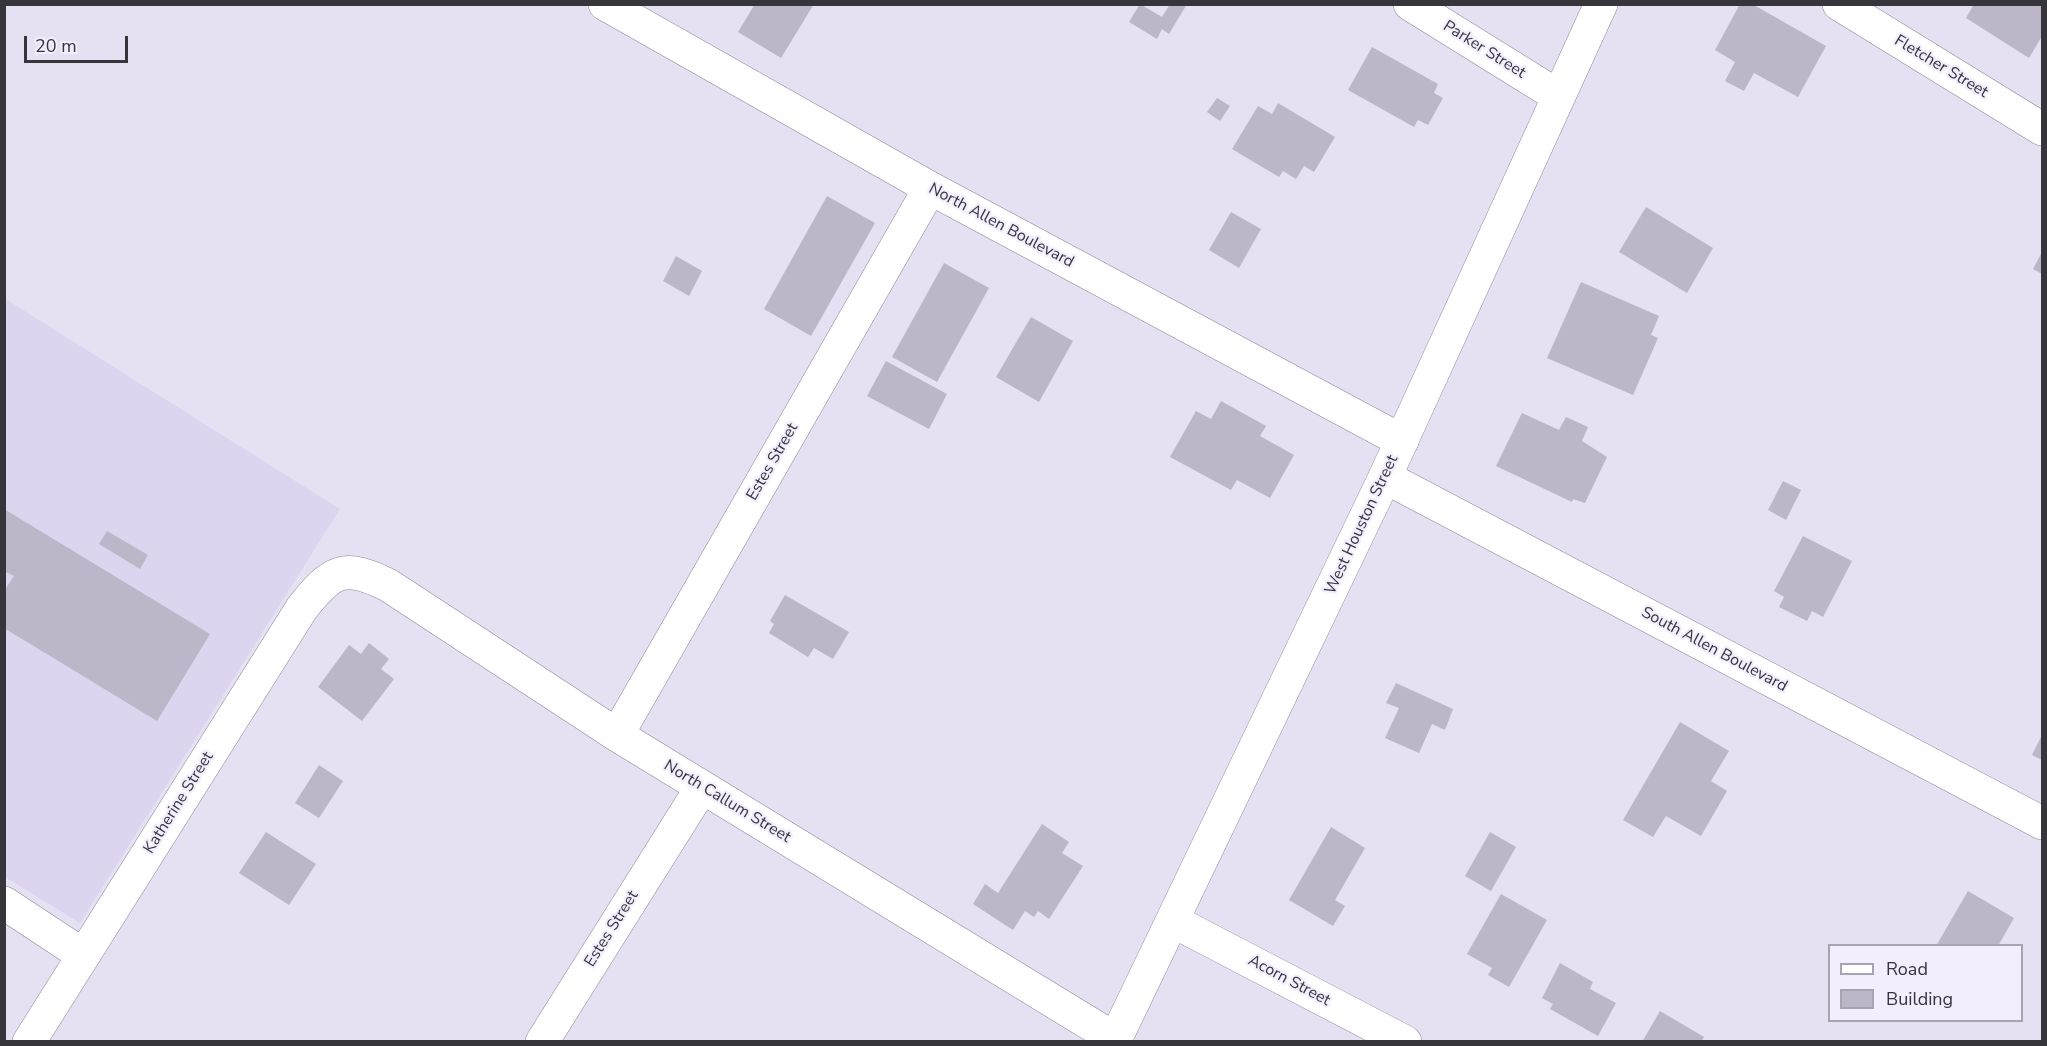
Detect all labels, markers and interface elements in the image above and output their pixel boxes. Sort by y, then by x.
street label: Parker Street [1439,17,1529,83]
scale bar [27,24,130,62]
street label: Fletcher Street [1891,31,1991,103]
text: 20 m [35,34,77,58]
street label: North Allen Boulevard [925,180,1077,272]
street label: Estes Street [743,420,803,504]
street label: West Houston Street [1321,452,1403,598]
street label: South Allen Boulevard [1638,603,1790,697]
street label: Katherine Street [140,749,218,857]
street label: North Callum Street [660,757,794,847]
street label: Estes Street [581,887,643,971]
legend [1828,944,2023,1022]
street label: Acorn Street [1245,951,1333,1011]
text: Road [1886,957,1928,981]
text: Building [1886,987,1953,1011]

